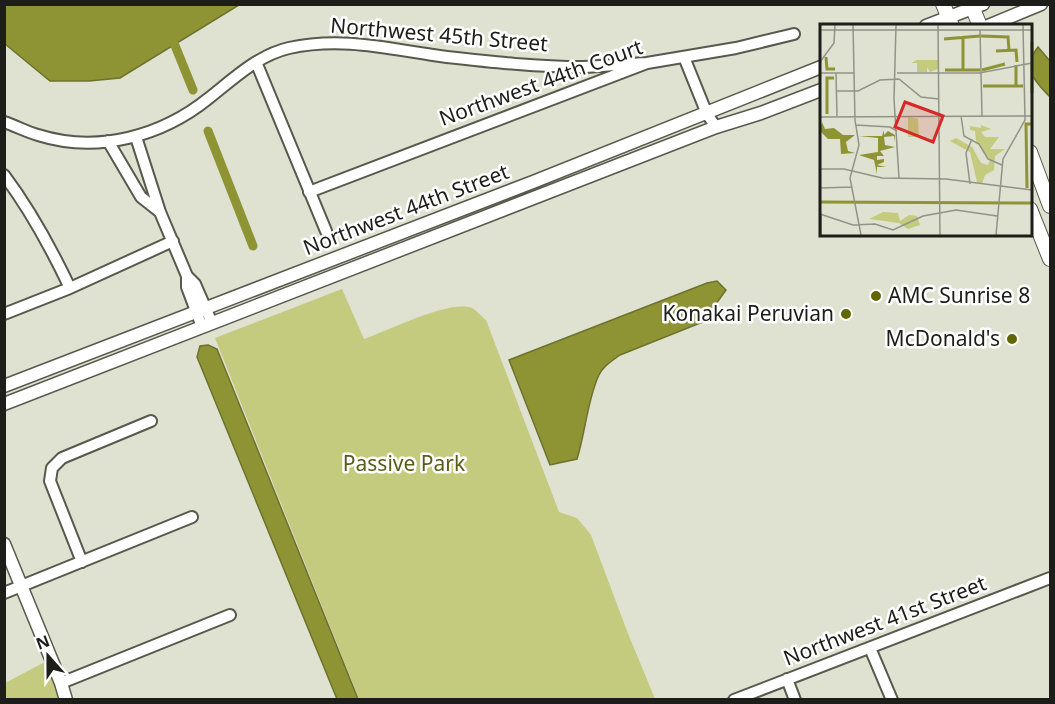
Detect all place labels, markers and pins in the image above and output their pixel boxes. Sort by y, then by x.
place label: AMC Sunrise 8 [888,281,1030,309]
marker: AMC Sunrise 8 [869,289,883,303]
place label: Konakai Peruvian [663,299,834,327]
marker: Konakai Peruvian [839,307,853,321]
place label: McDonald's [886,324,1000,352]
marker: McDonald's [1005,332,1019,346]

